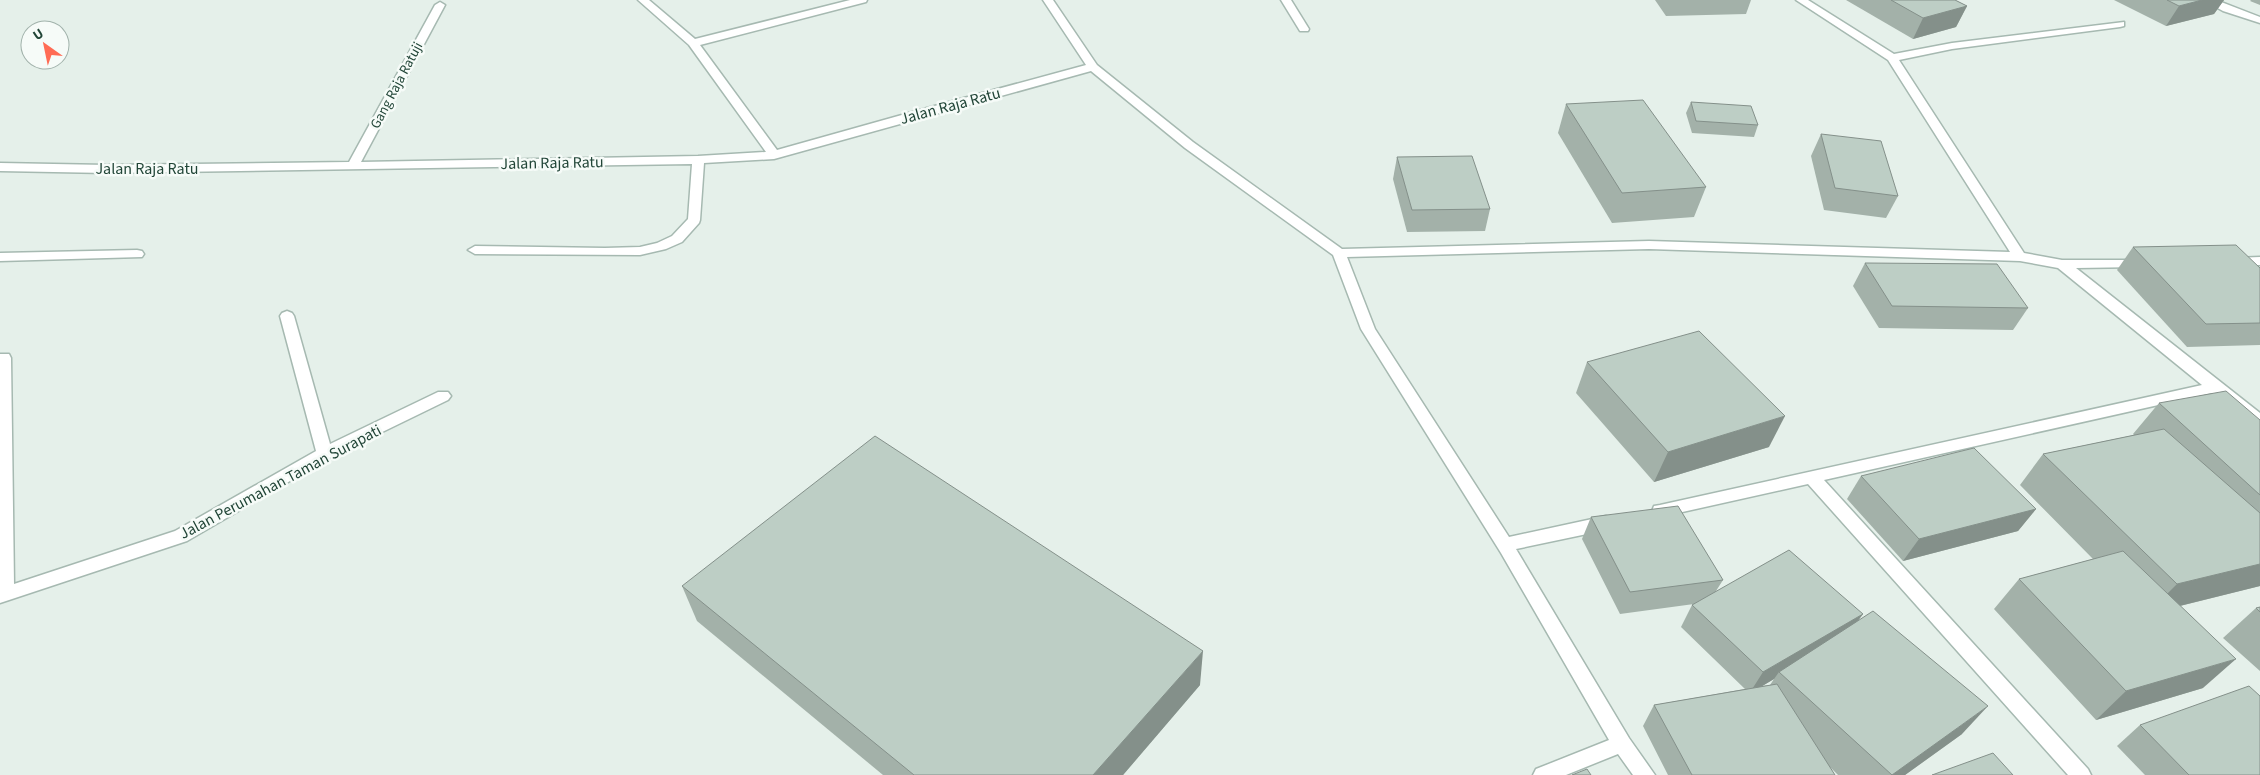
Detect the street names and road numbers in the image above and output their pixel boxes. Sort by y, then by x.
street label: Gang Raja Ratuji [366,39,428,132]
street label: Jalan Raja Ratu [898,82,1003,130]
street label: Jalan Raja Ratu [500,151,604,175]
street label: Jalan Raja Ratu [95,158,199,180]
street label: Jalan Perumahan Taman Surapati [176,419,385,545]

